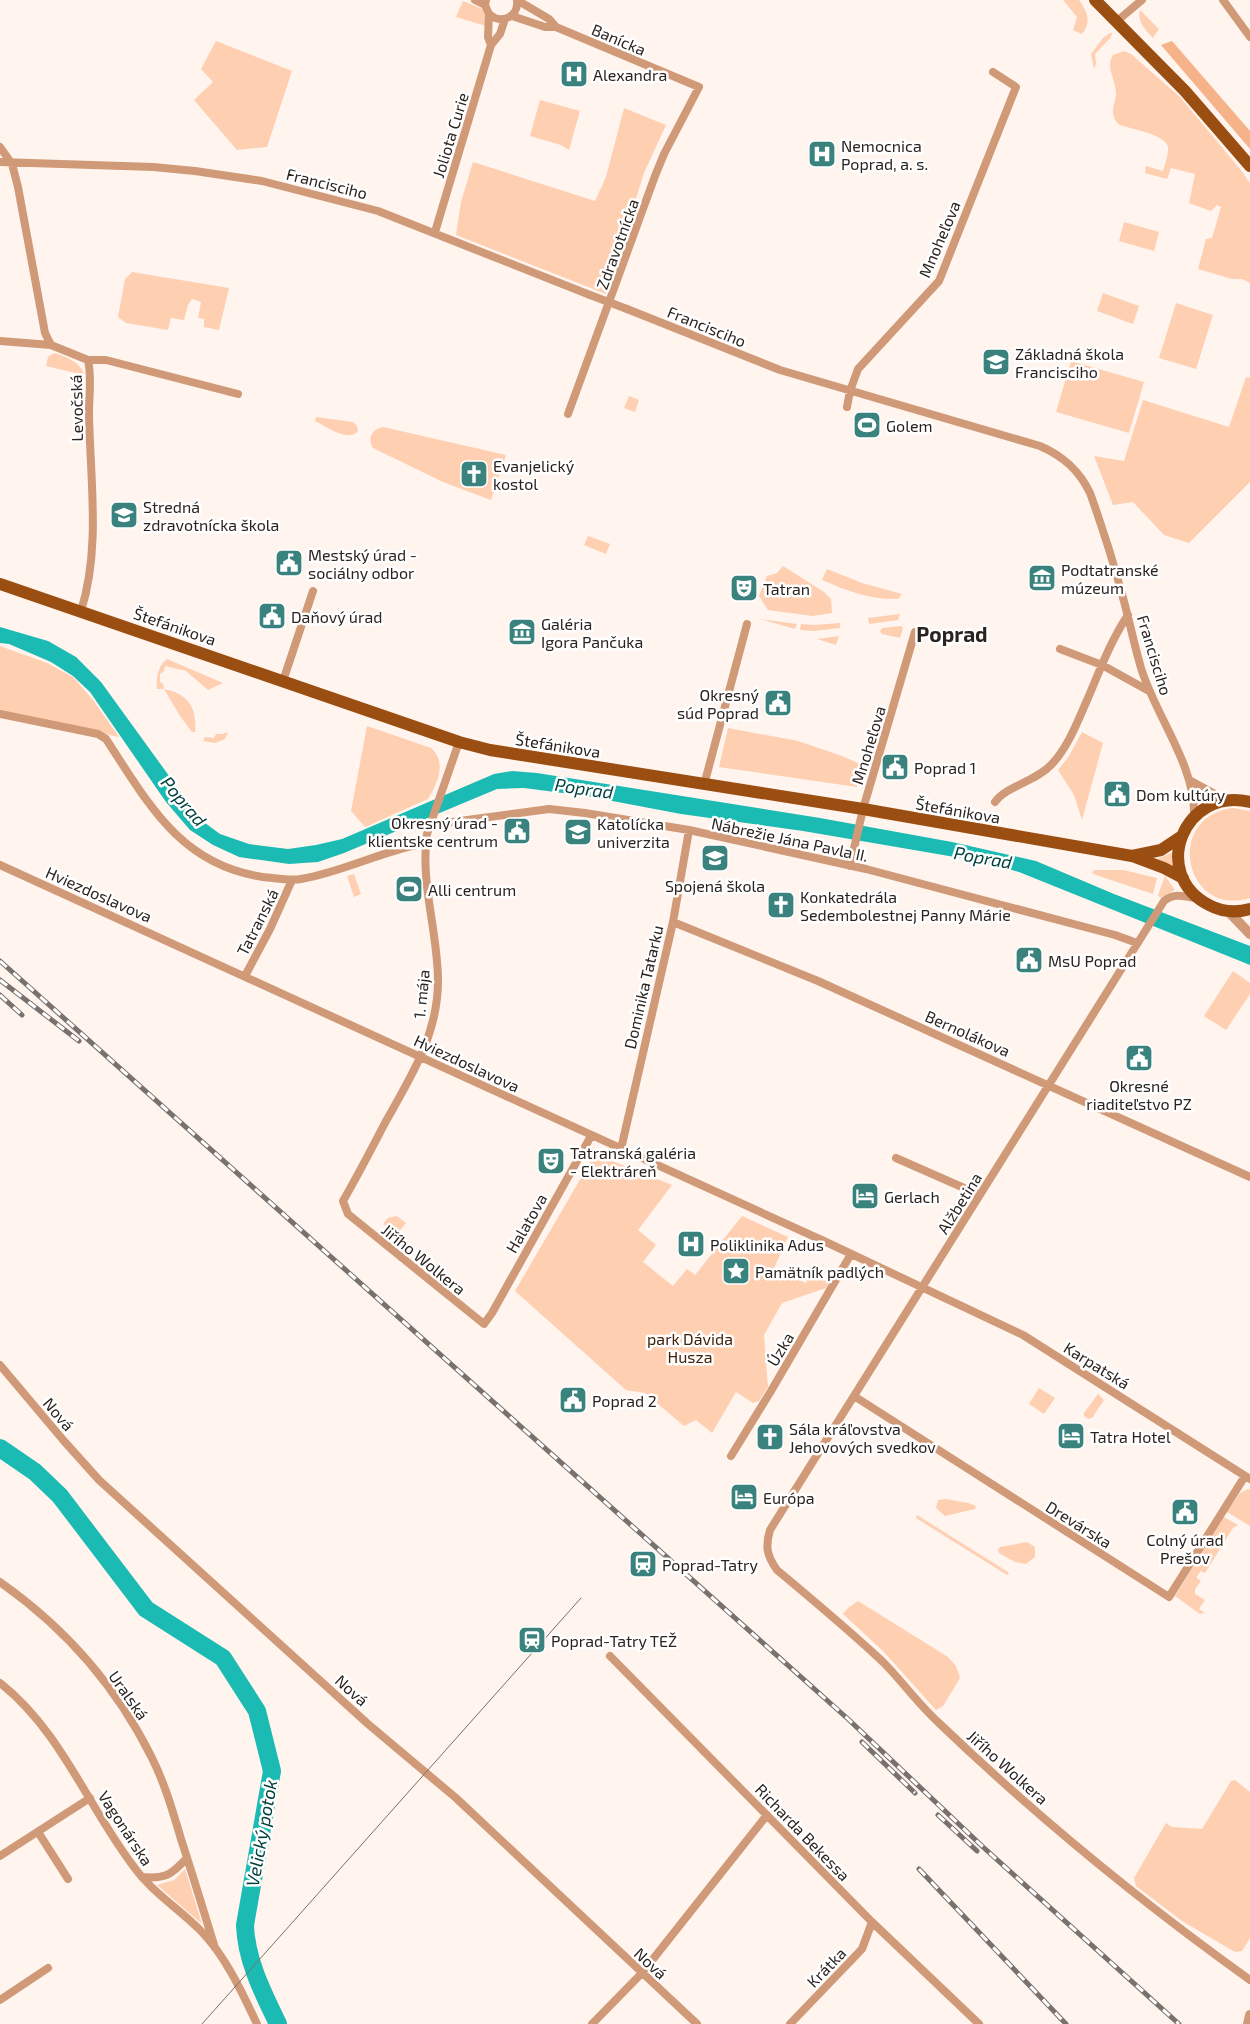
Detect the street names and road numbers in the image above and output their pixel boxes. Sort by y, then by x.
street label: Banícka [589,19,649,59]
street label: Joliota Curie [428,90,472,180]
street label: Francisciho [284,164,370,202]
street label: Zdravotnícka [592,196,642,292]
street label: Mnoheľova [914,198,964,280]
street label: Francisciho [665,302,749,350]
street label: Levočská [66,374,86,442]
street label: Štefánikova [131,603,219,649]
street label: Francisciho [1134,613,1176,697]
street label: Mnoheľova [847,703,889,787]
street label: Štefánikova [514,729,602,761]
street label: Štefánikova [914,793,1002,827]
street label: Nábrežie Jána Pavla II. [710,813,870,865]
street label: Hviezdoslavova [43,862,155,926]
street label: Tatranská [232,886,282,958]
street label: Dominika Tatarku [620,923,666,1051]
street label: 1. mája [409,969,434,1020]
street label: Bernolákova [923,1006,1013,1060]
street label: Hviezdoslavova [411,1030,523,1096]
street label: Alžbetina [933,1169,985,1237]
street label: Halatova [501,1190,551,1256]
street label: Jiřího Wolkera [378,1220,470,1298]
street label: Úzka [763,1329,797,1369]
street label: Karpatská [1061,1337,1133,1393]
street label: Nová [40,1394,78,1434]
street label: Drevárska [1043,1496,1115,1552]
street label: Uralská [105,1667,153,1723]
street label: Nová [332,1670,372,1710]
street label: Jiřího Wolkera [964,1726,1052,1808]
street label: Richarda Bekessa [752,1780,854,1884]
street label: Vagonárska [95,1787,157,1869]
street label: Nová [631,1943,671,1983]
street label: Krátka [803,1943,849,1991]

